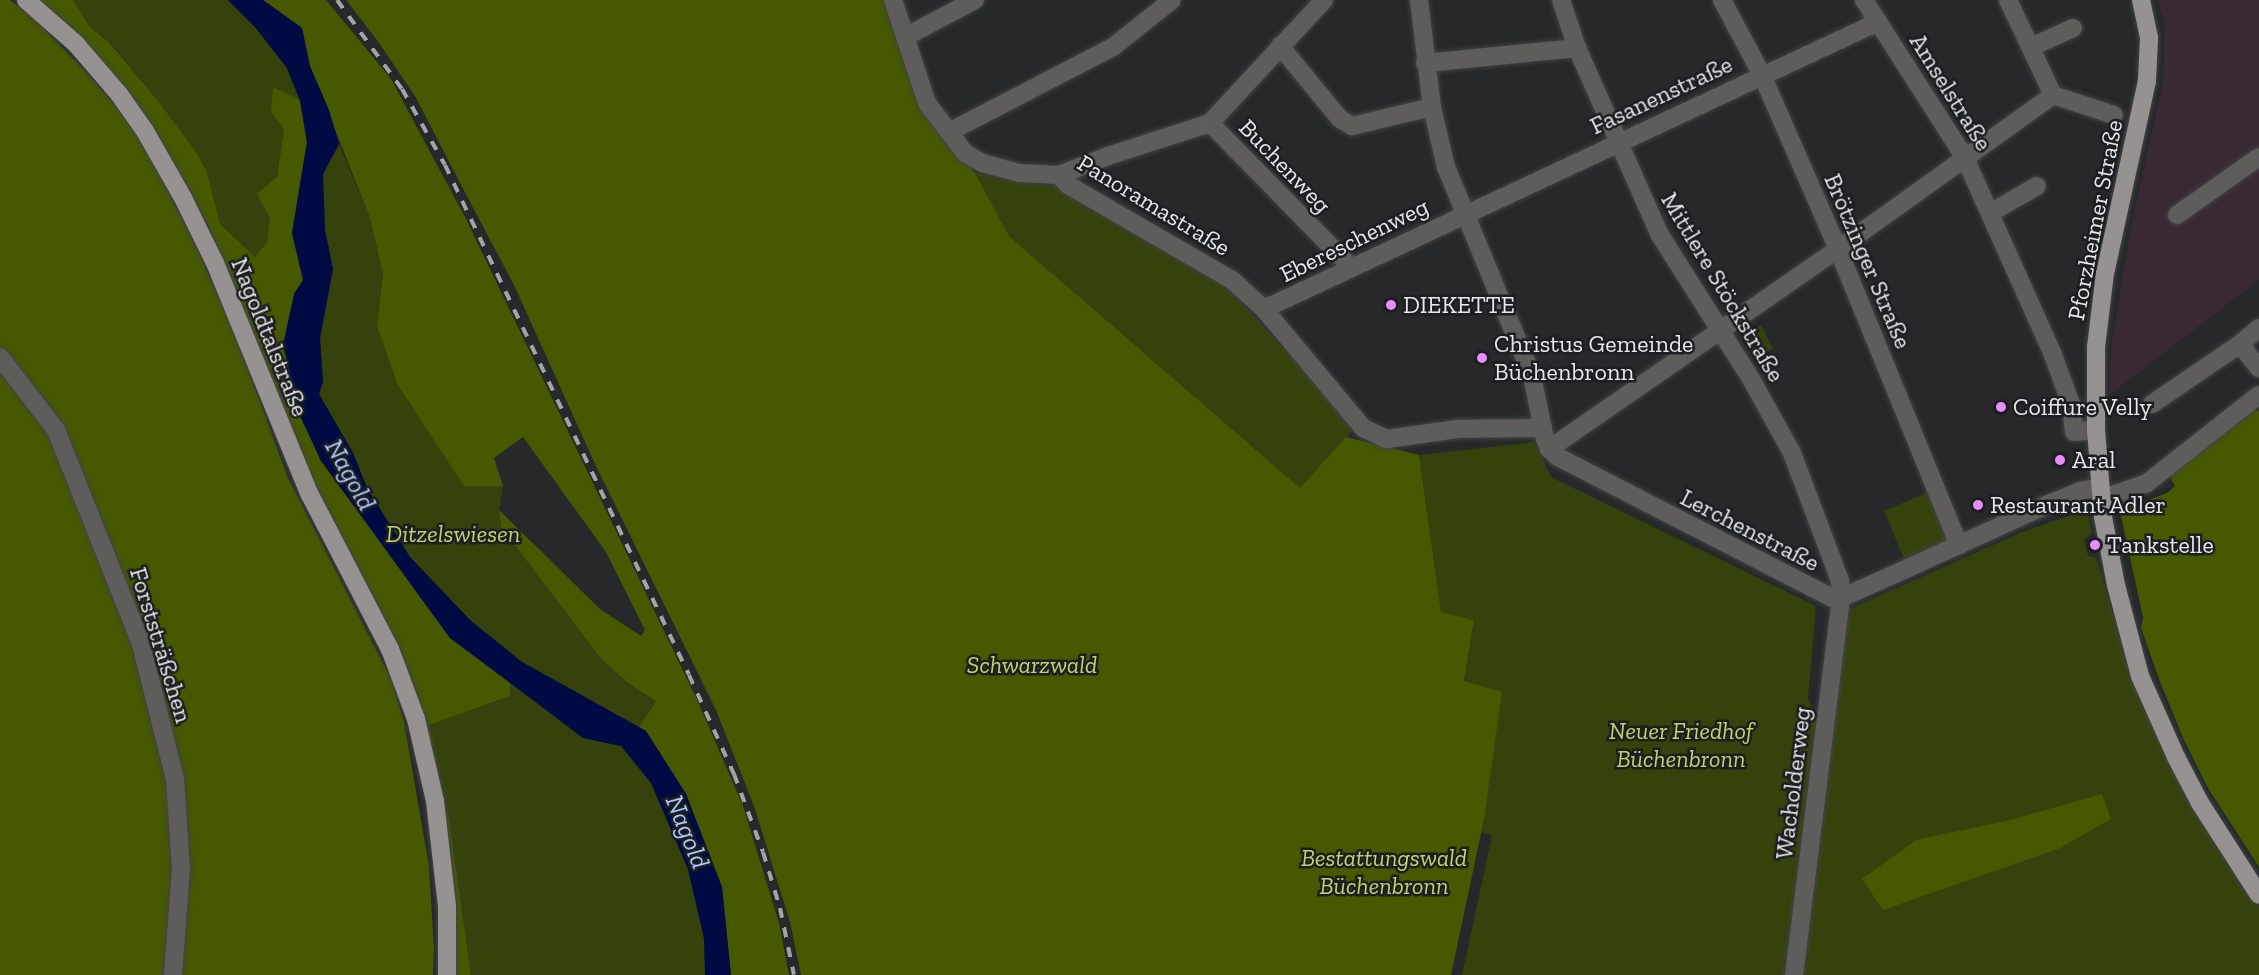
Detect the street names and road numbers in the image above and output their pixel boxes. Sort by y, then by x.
street label: Amselstraße [1904,28,1998,156]
street label: Fasanenstraße [1585,49,1737,141]
street label: Buchenweg [1233,113,1337,219]
street label: Pforzheimer Straße [2061,117,2129,323]
street label: Panoramastraße [1072,148,1236,262]
street label: Brötzinger Straße [1818,169,1918,353]
street label: Mittlere Stöckstraße [1655,187,1791,387]
street label: Ebereschenweg [1275,192,1433,288]
street label: Nagoldtalstraße [225,253,315,421]
street label: Lerchenstraße [1676,483,1824,577]
street label: Forststräßchen [124,564,198,726]
street label: Wacholderweg [1769,705,1817,861]

